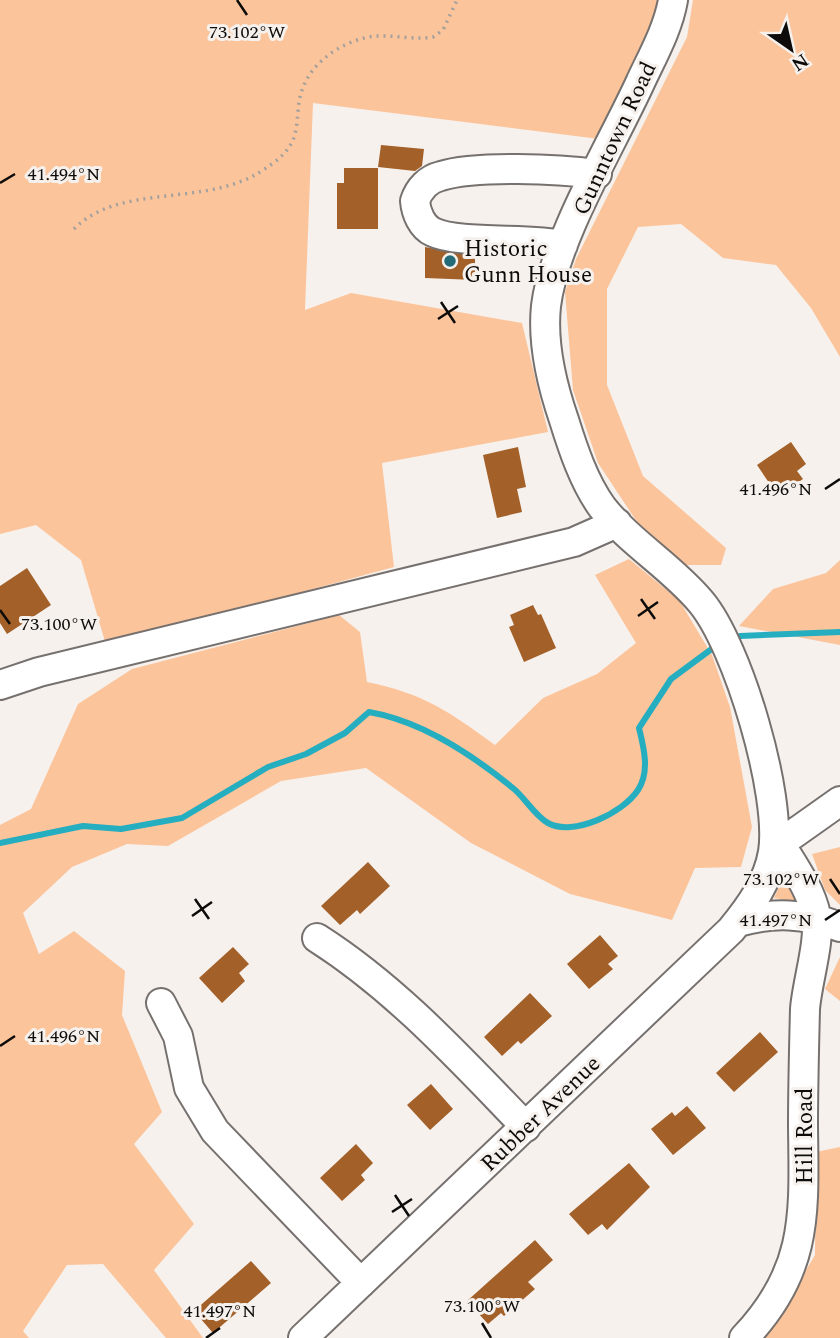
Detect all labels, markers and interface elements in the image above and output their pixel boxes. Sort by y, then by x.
north arrow [756,14,826,84]
text: 73.102°W [209,19,285,46]
text: N [785,45,814,78]
street label: Gunntown Road [564,56,666,221]
text: 41.494°N [28,161,100,188]
place label: Historic Gunn House [464,232,592,293]
marker: Historic Gunn House [442,253,458,269]
text: 41.496°N [740,476,812,503]
text: 73.100°W [21,611,97,638]
text: 73.102°W [743,866,819,893]
text: 41.497°N [740,907,812,934]
text: 41.496°N [28,1023,100,1050]
street label: Rubber Avenue [473,1047,609,1181]
street label: Hill Road [788,1087,823,1184]
text: 73.100°W [444,1293,520,1320]
text: 41.497°N [184,1298,256,1325]

